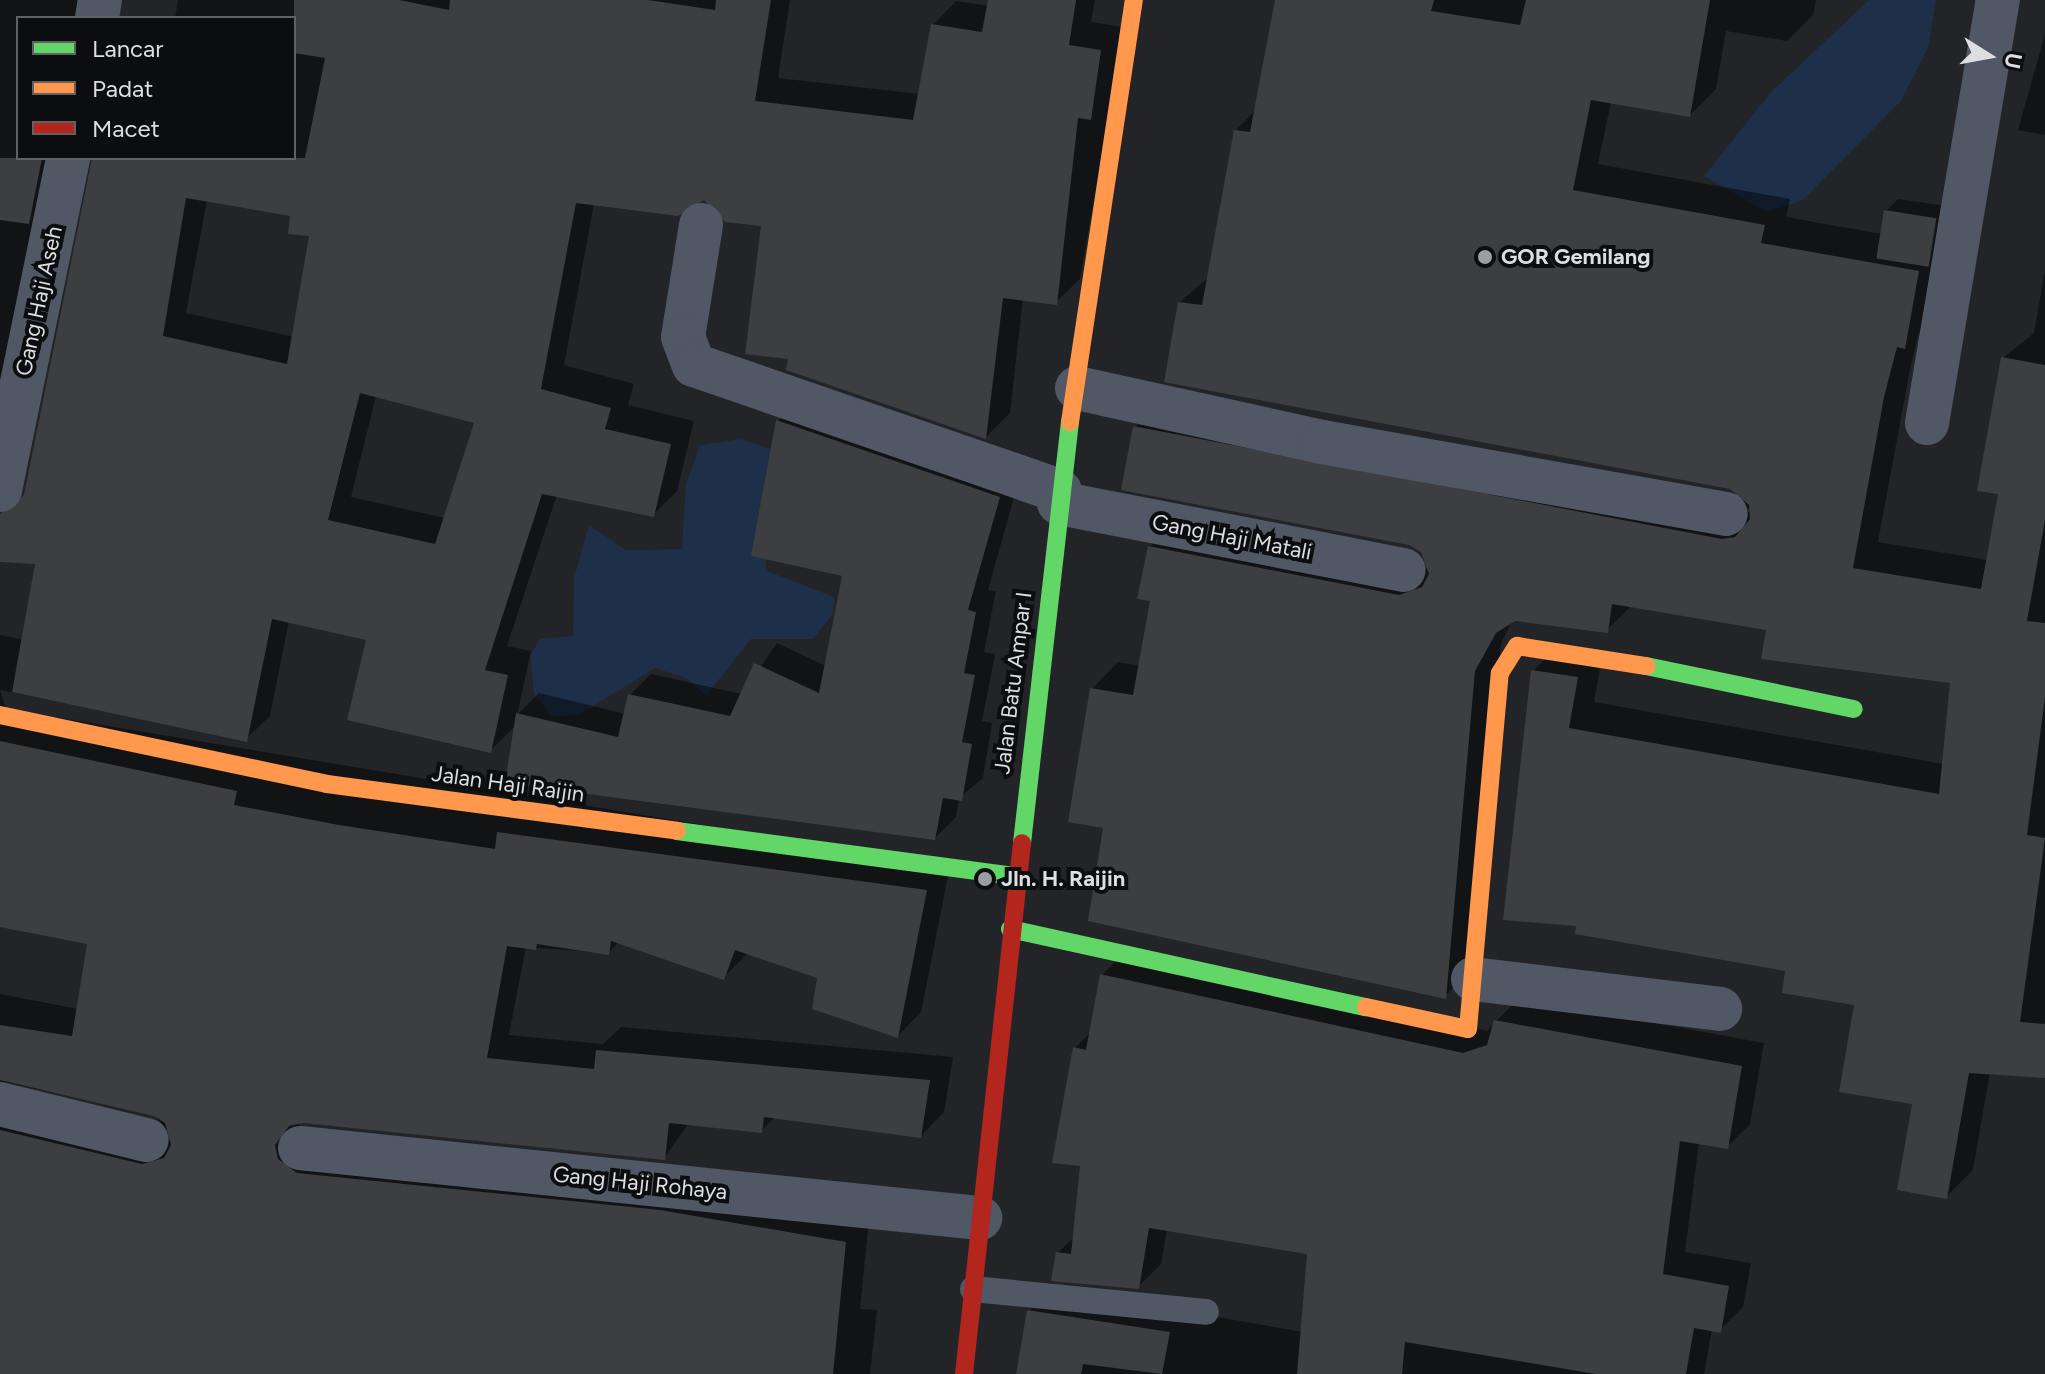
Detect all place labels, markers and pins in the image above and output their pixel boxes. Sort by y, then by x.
place label: GOR Gemilang [1501,244,1650,270]
marker: GOR Gemilang [1476,248,1494,266]
place label: Jln. H. Raijin [1001,866,1125,892]
marker: Jln. H. Raijin [976,870,994,888]

